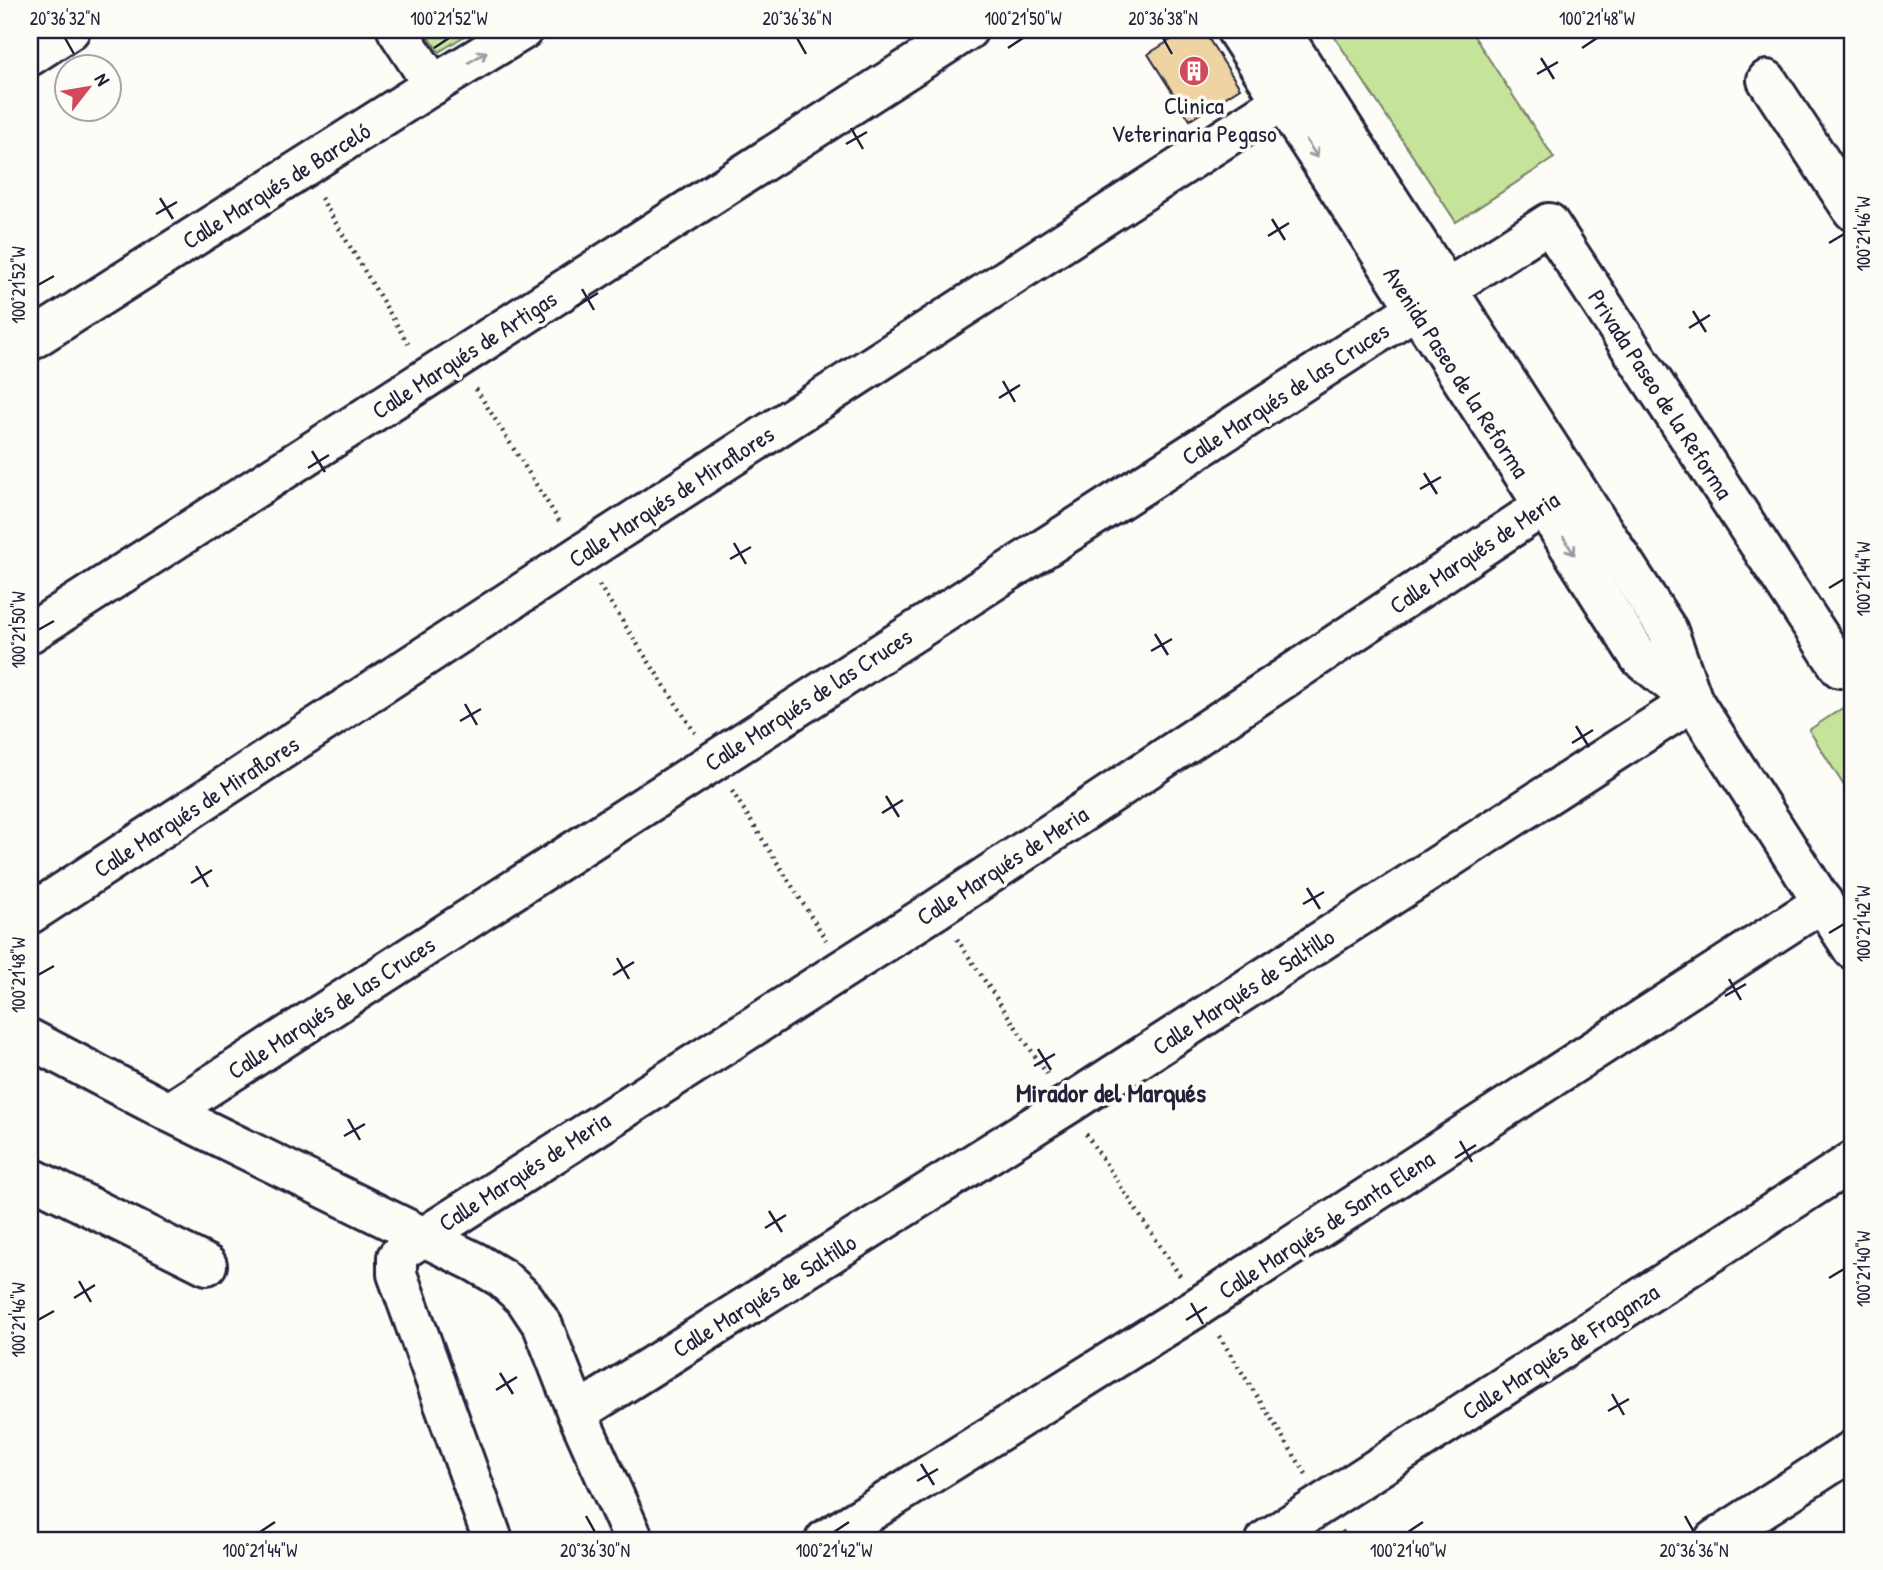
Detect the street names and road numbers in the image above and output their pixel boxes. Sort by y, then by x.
street label: Calle Marqués de Barceló [176,114,376,256]
street label: Avenida Paseo de la Reforma [1377,260,1537,484]
street label: Calle Marqués de Artigas [365,282,563,426]
street label: Privada Paseo de la Reforma [1581,283,1741,505]
street label: Calle Marqués de las Cruces [1175,314,1395,472]
street label: Calle Marqués de Miraflores [562,418,780,574]
street label: Calle Marqués de Meria [1383,483,1565,621]
street label: Calle Marqués de las Cruces [698,620,918,778]
street label: Calle Marqués de Miraflores [87,728,305,884]
street label: Calle Marqués de Meria [910,798,1094,932]
street label: Calle Marqués de Saltillo [1146,920,1340,1062]
street label: Calle Marqués de las Cruces [221,928,441,1086]
street label: Calle Marqués de Meria [432,1104,616,1238]
street label: Calle Marqués de Santa Elena [1212,1142,1440,1306]
street label: Calle Marqués de Saltillo [666,1225,862,1364]
street label: Calle Marqués de Fraganza [1455,1275,1665,1427]

